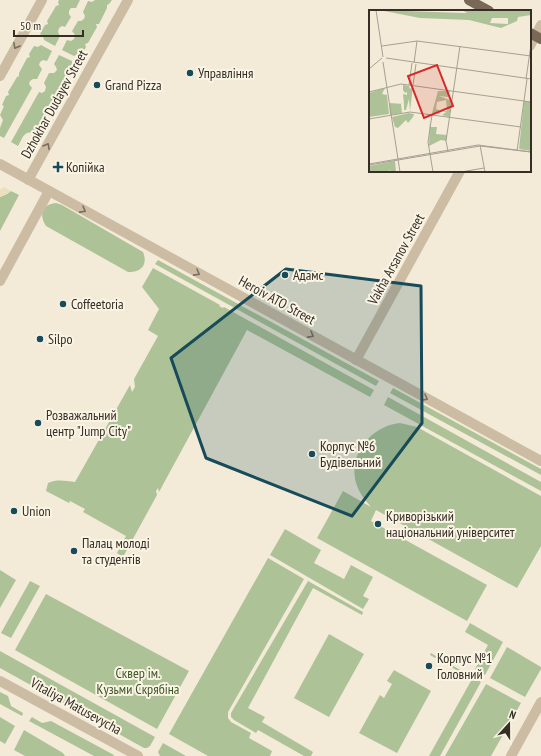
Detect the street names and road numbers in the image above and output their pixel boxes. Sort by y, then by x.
street label: Dzhokhar Dudayev Street [17,46,91,161]
street label: Vakha Arsanov Street [363,210,428,308]
street label: Heroiv ATO Street [235,272,319,329]
street label: Vitaliya Matusevycha [26,673,125,738]

